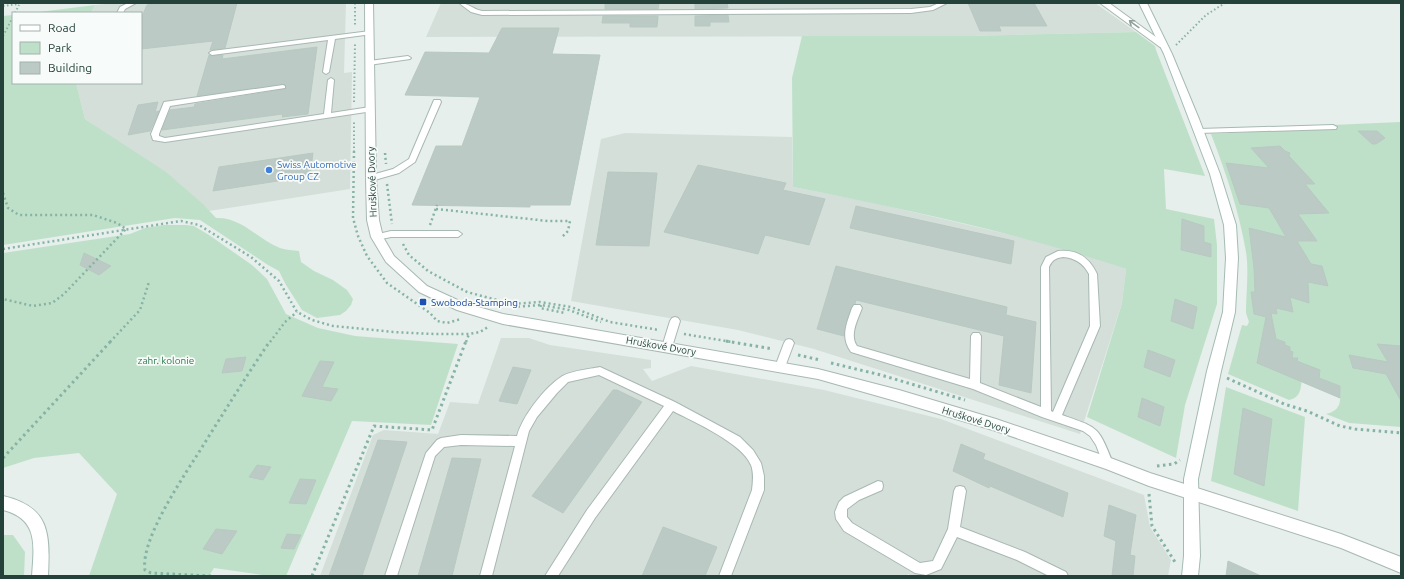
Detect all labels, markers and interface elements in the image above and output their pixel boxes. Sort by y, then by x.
legend [12,12,142,84]
one-way arrow [1128,20,1139,28]
text: Road [48,21,76,34]
text: Park [48,41,72,54]
text: Building [48,61,92,74]
street label: Hruškové Dvory [365,146,379,218]
place label: Swiss Automotive Group CZ [277,159,357,182]
marker: Swiss Automotive Group CZ [264,165,274,175]
marker: Swoboda-Stamping [418,297,428,307]
place label: Swoboda-Stamping [431,297,518,308]
street label: Hruškové Dvory [625,334,697,358]
park label: zahr. kolonie [138,355,194,366]
street label: Hruškové Dvory [941,404,1012,436]

